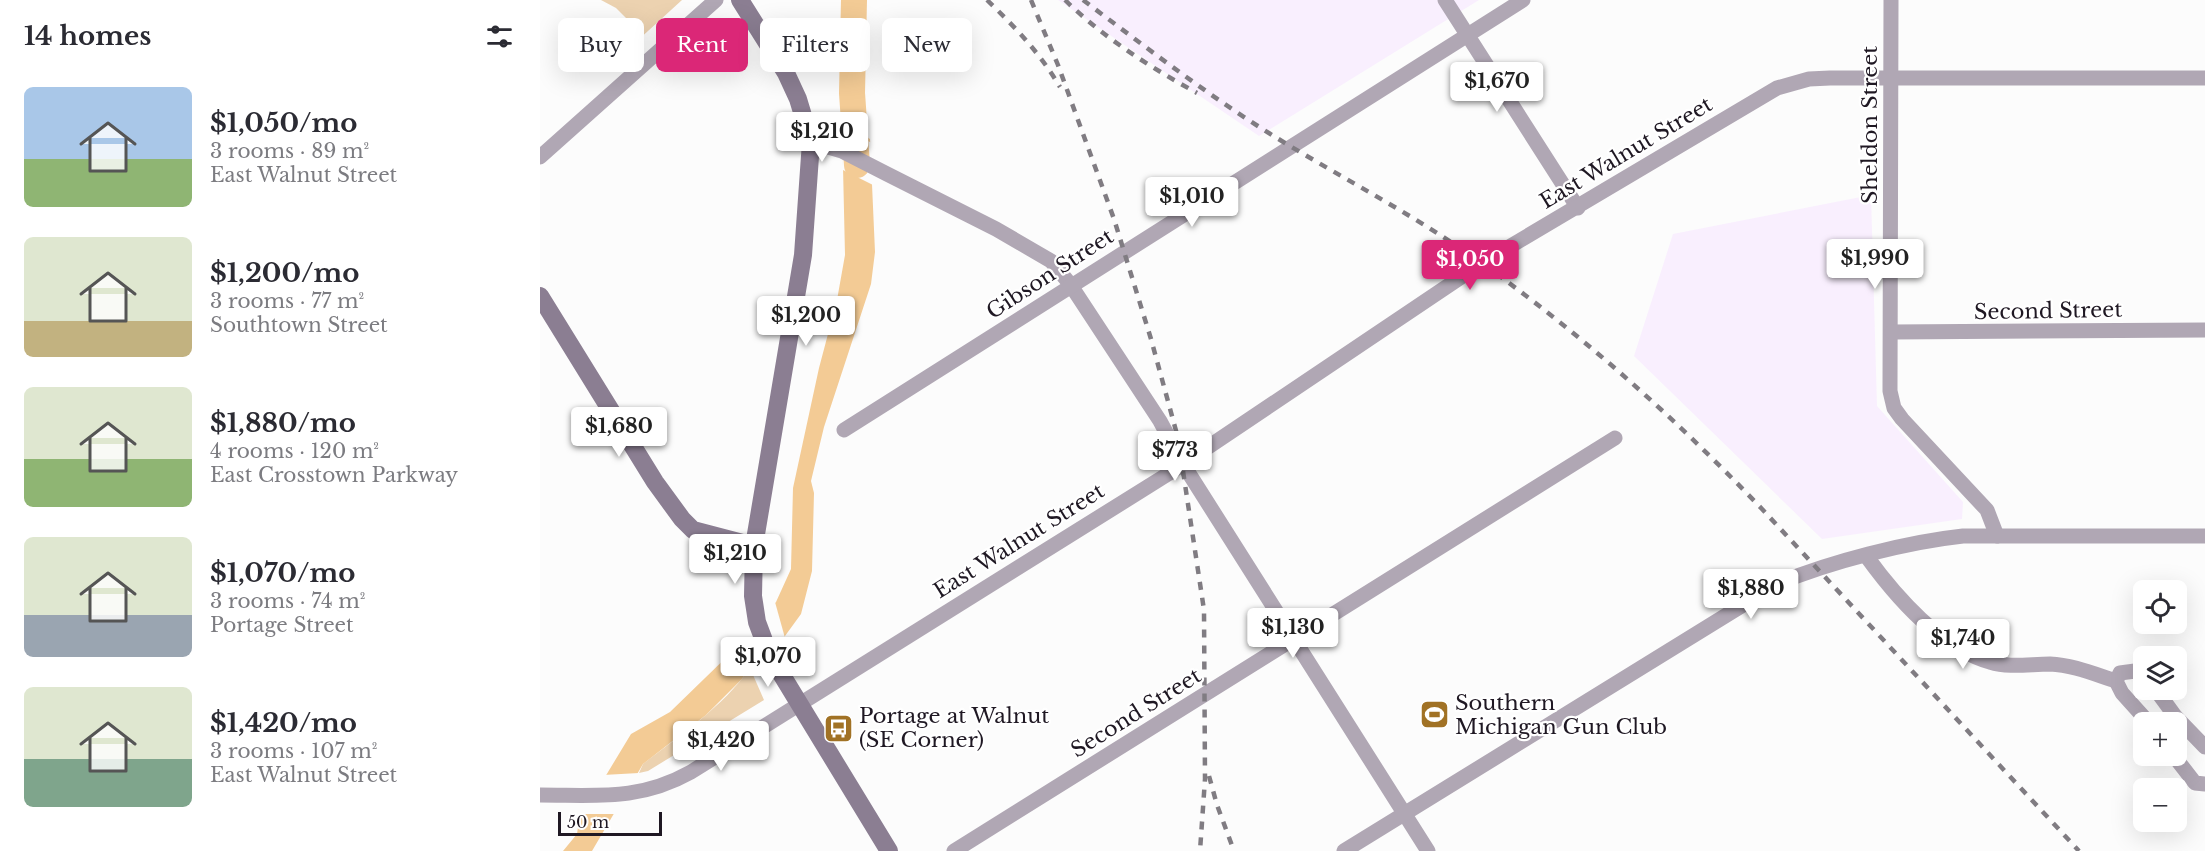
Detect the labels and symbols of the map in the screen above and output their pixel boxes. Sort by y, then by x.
street label: Sheldon Street [1857,46,1883,204]
pin: $1,670 [1448,62,1546,113]
street label: East Walnut Street [1535,91,1717,215]
pin: $1,210 [773,112,871,163]
pin: $1,010 [1143,177,1241,228]
street label: Gibson Street [982,223,1118,325]
pin: $1,990 [1826,239,1924,290]
pin: $1,050 [1421,240,1519,291]
pin: $1,200 [757,296,855,347]
street label: Second Street [1974,297,2122,325]
pin: $1,680 [570,407,668,458]
pin: $773 [1139,431,1211,482]
street label: East Walnut Street [929,478,1109,604]
pin: $1,210 [686,534,784,585]
pin: $1,880 [1702,569,1800,620]
pin: $1,130 [1244,608,1342,659]
pin: $1,740 [1914,619,2012,670]
pin: $1,070 [719,637,817,688]
street label: Second Street [1066,663,1206,763]
place label: Southern Michigan Gun Club [1455,690,1667,740]
sports icon: Southern Michigan Gun Club [1418,699,1450,731]
place label: Portage at Walnut (SE Corner) [859,703,1049,753]
bus stop icon: Portage at Walnut (SE Corner) [822,712,854,744]
pin: $1,420 [672,721,770,772]
scale bar [558,809,662,836]

